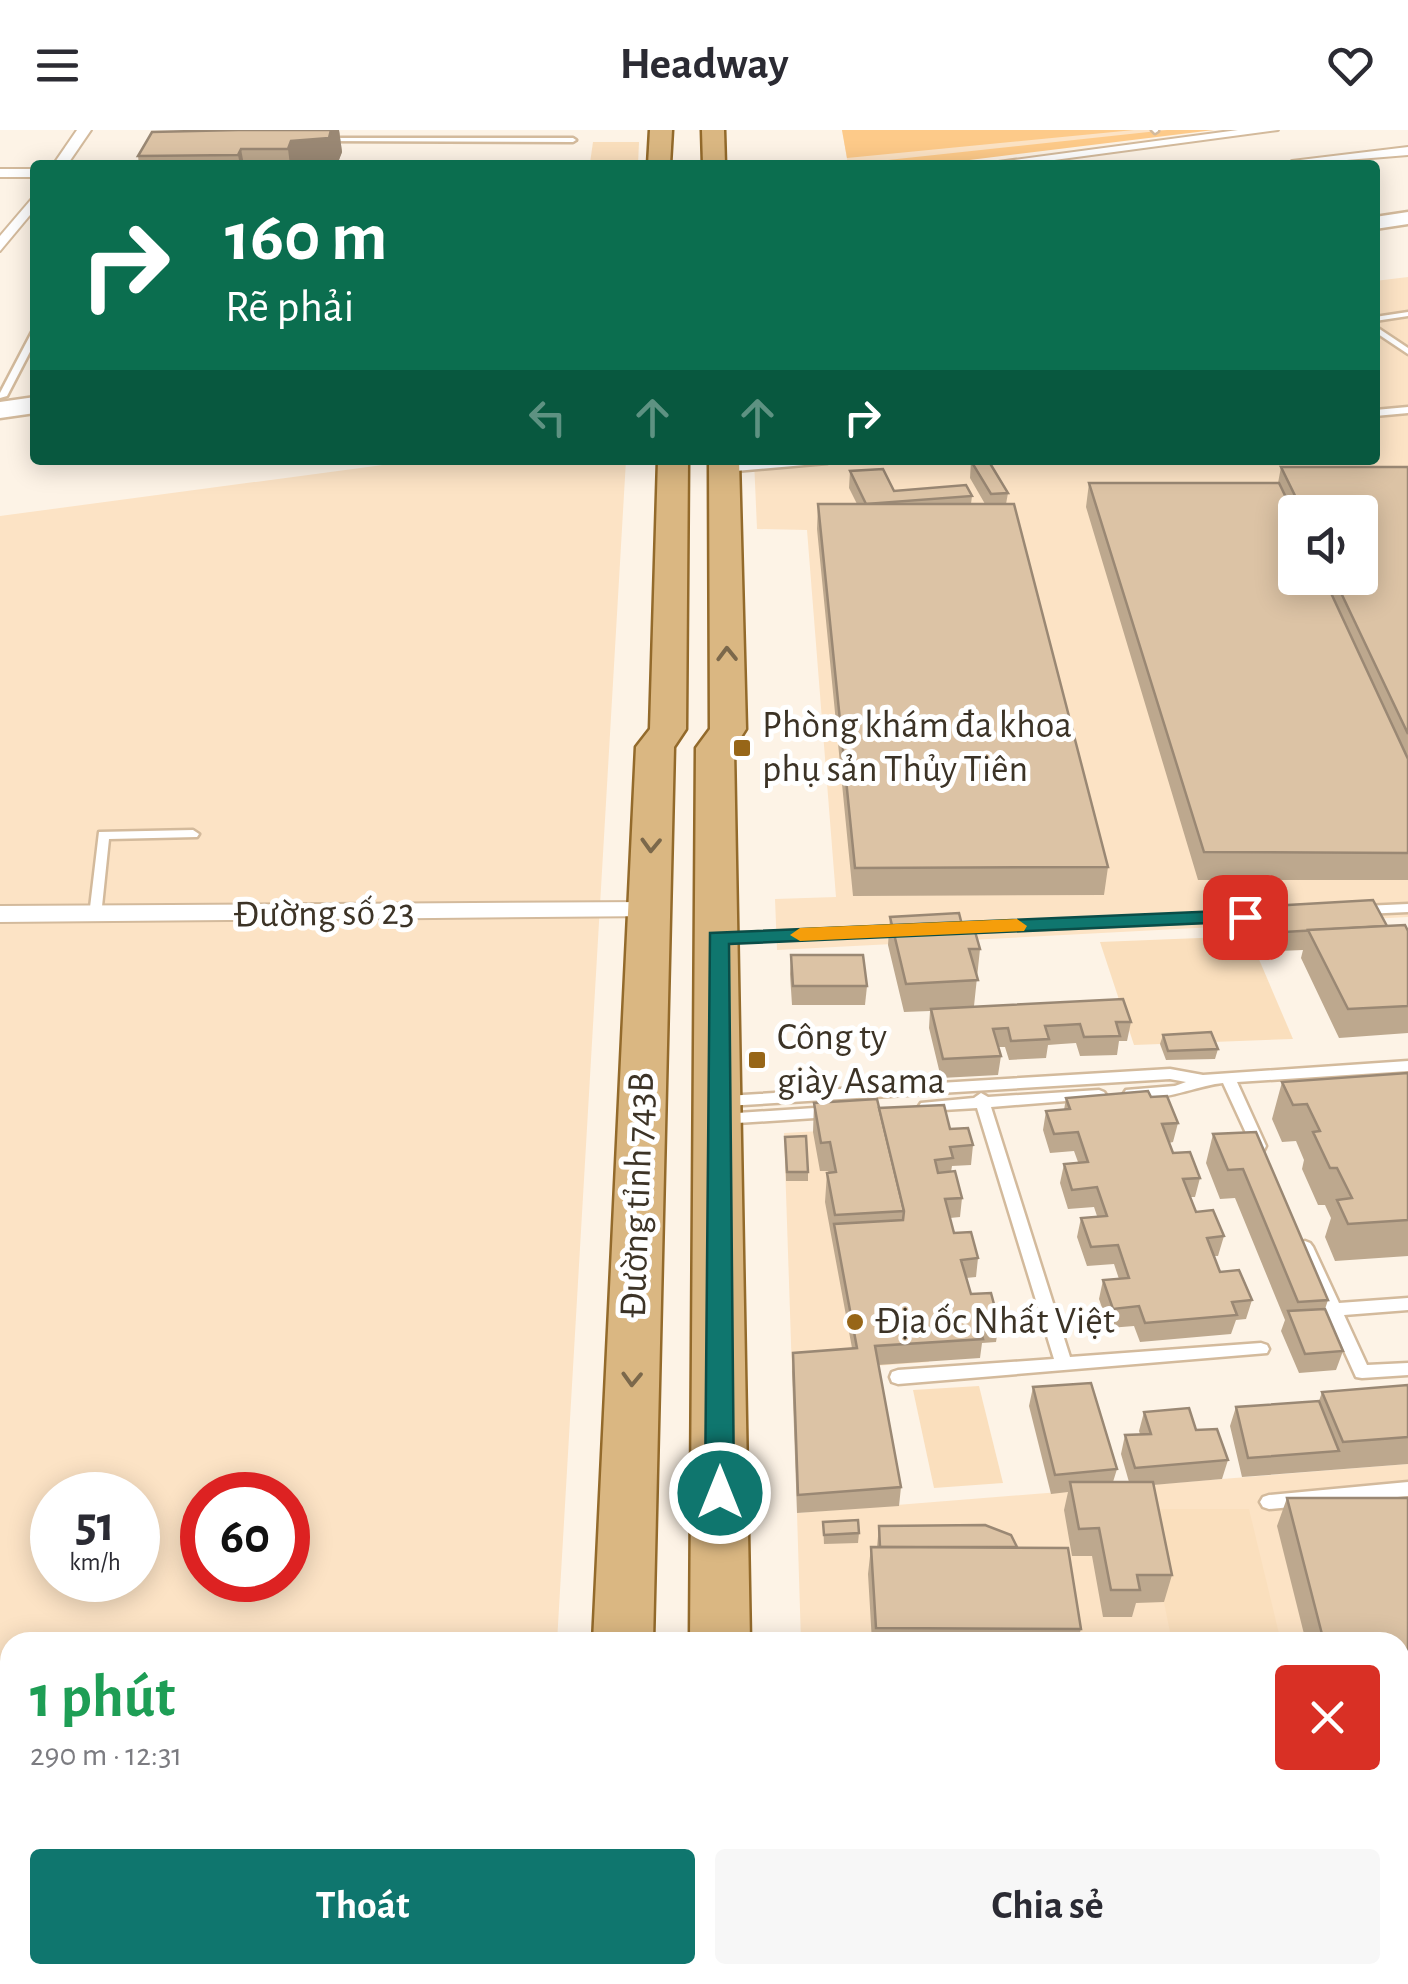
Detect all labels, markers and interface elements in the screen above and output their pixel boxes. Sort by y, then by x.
icon: menu [30,38,85,93]
icon: heart [1323,38,1378,93]
text: Headway [619,42,789,87]
icon: right [60,200,190,330]
text: 160 m [225,203,388,273]
text: Rẽ phải [225,285,355,330]
icon: left [520,390,575,445]
icon: ahead [625,390,680,445]
icon: ahead [730,390,785,445]
icon: right [835,390,890,445]
map controls [1278,495,1378,595]
button: sound [1278,495,1378,595]
one-way arrow [716,646,738,662]
place label: Phòng khám đa khoa phụ sản Thủy Tiên [762,707,1072,789]
marker: Phòng khám đa khoa phụ sản Thủy Tiên [731,737,753,759]
one-way arrow [641,837,662,853]
pin [1203,875,1288,960]
icon: arrive [1218,890,1273,945]
street label: Đường số 23 [233,893,415,935]
place label: Công ty giày Asama [777,1019,945,1101]
marker: Công ty giày Asama [746,1049,768,1071]
street label: Đường tỉnh 743B [615,1071,661,1319]
place label: Địa ốc Nhất Việt [875,1303,1115,1341]
marker: Địa ốc Nhất Việt [844,1311,866,1333]
one-way arrow [622,1372,643,1388]
position arrow [668,1441,772,1545]
speed limit sign: 60 [180,1472,310,1602]
text: 51 [75,1500,115,1550]
text: km/h [69,1550,121,1575]
button: close [1275,1665,1380,1770]
text: 1 phút [30,1668,175,1728]
text: 290 m · 12:31 [30,1739,182,1771]
button: Thoát [30,1849,695,1964]
button: Chia sẻ [715,1849,1380,1964]

